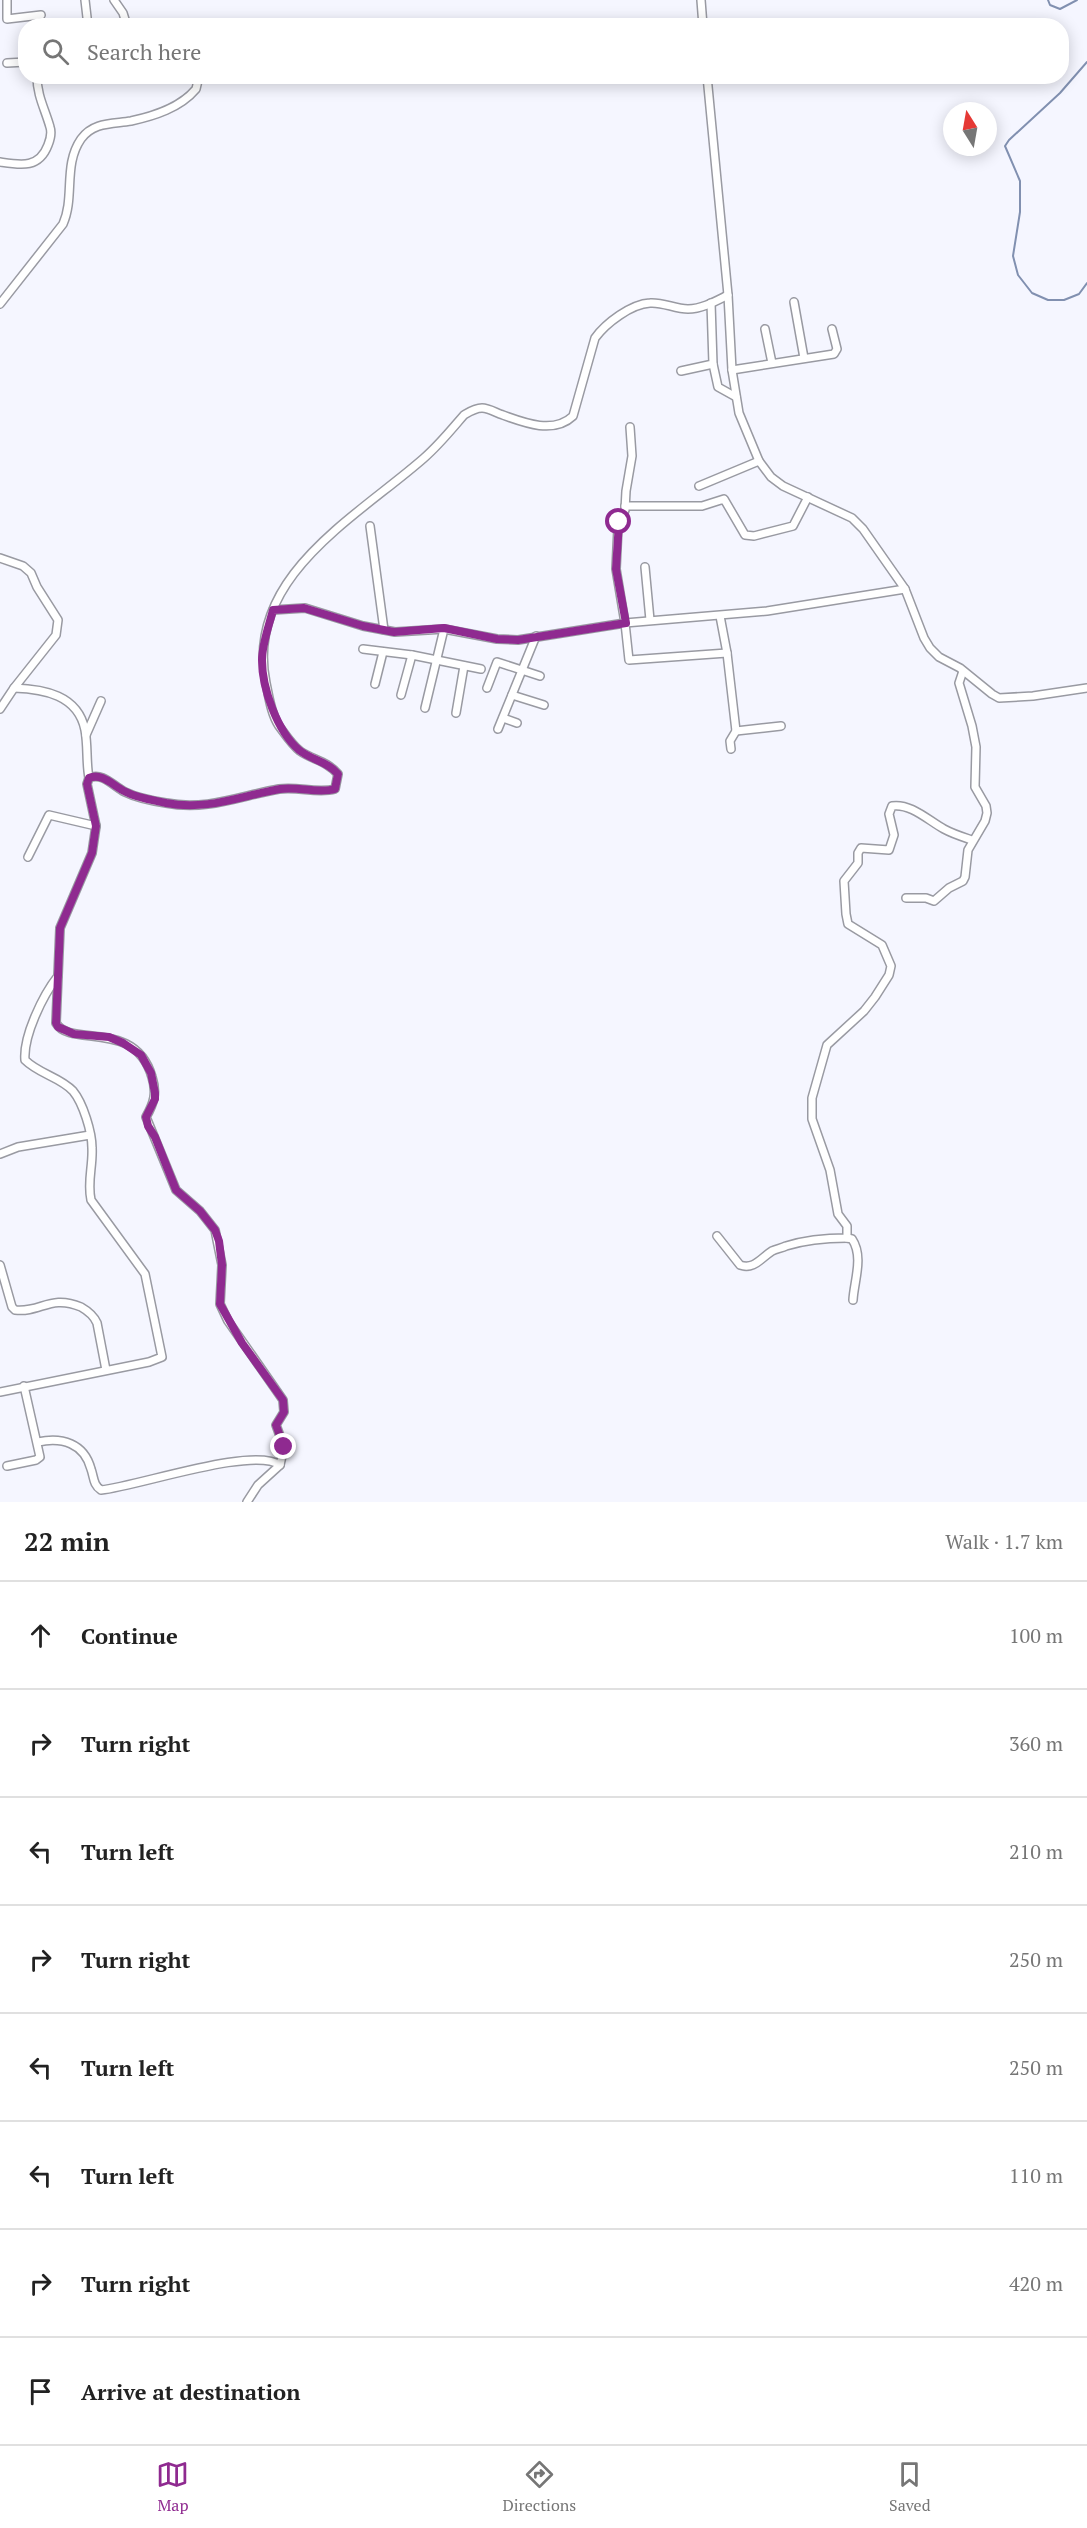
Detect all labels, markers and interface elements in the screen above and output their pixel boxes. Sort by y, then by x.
search box [18,18,1069,84]
icon: search [39,35,72,68]
text: Search here [87,37,201,66]
north arrow [943,102,997,156]
route start [605,508,631,534]
route end [270,1433,296,1459]
text: 22 min [24,1524,110,1558]
text: Walk · 1.7 km [945,1528,1063,1555]
icon: ahead [24,1619,57,1652]
text: Continue [81,1621,178,1650]
text: 100 m [1009,1622,1063,1649]
icon: right [24,1727,57,1760]
text: Turn right [81,1729,190,1758]
text: 360 m [1009,1730,1063,1757]
icon: left [24,1835,57,1868]
text: Turn left [81,1837,174,1866]
text: 210 m [1009,1838,1063,1865]
icon: right [24,1943,57,1976]
text: Turn right [81,1945,190,1974]
text: 250 m [1009,1946,1063,1973]
icon: left [24,2051,57,2084]
text: Turn left [81,2053,174,2082]
text: 250 m [1009,2054,1063,2081]
icon: left [24,2159,57,2192]
text: Turn left [81,2161,174,2190]
text: 110 m [1009,2162,1063,2189]
icon: right [24,2267,57,2300]
text: Turn right [81,2269,190,2298]
text: 420 m [1009,2270,1063,2297]
icon: arrive [24,2375,57,2408]
text: Arrive at destination [81,2377,300,2406]
tab: Map [156,2458,189,2516]
tab: Directions [502,2458,576,2516]
tab: Saved [889,2458,931,2516]

